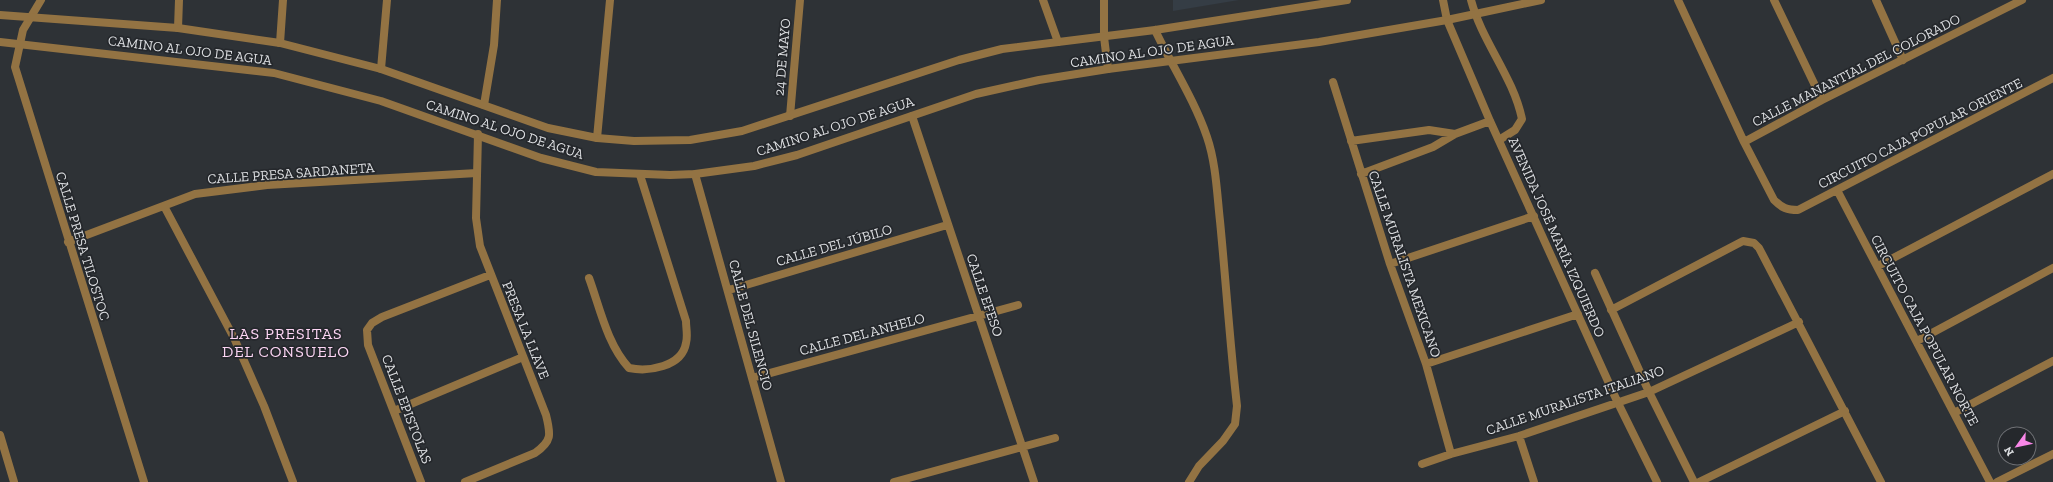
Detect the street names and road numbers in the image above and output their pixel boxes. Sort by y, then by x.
street label: CALLE MANANTIAL DEL COLORADO [1749,10,1963,131]
street label: 24 DE MAYO [771,18,794,97]
street label: CAMINO AL OJO DE AGUA [1069,31,1236,71]
street label: CAMINO AL OJO DE AGUA [107,32,274,69]
street label: CIRCUITO CAJA POPULAR ORIENTE [1815,74,2025,193]
street label: CAMINO AL OJO DE AGUA [754,93,917,160]
street label: CAMINO AL OJO DE AGUA [424,96,587,163]
street label: AVENIDA JOSÉ MARÍA IZQUIERDO [1505,135,1608,340]
street label: CALLE PRESA SARDANETA [207,159,376,188]
street label: CALLE MURALISTA MEXICANO [1365,169,1445,360]
street label: CALLE PRESA TILOSTOC [52,170,113,323]
street label: CALLE DEL JÚBILO [774,221,894,270]
street label: CIRCUITO CAJA POPULAR NORTE [1867,232,1982,429]
street label: CALLE EFESO [962,251,1007,339]
street label: CALLE DEL SILENCIO [725,258,776,392]
street label: PRESA LA LLAVE [498,279,553,382]
street label: CALLE DEL ANHELO [798,310,927,359]
street label: CALLE EPISTOLAS [378,352,435,466]
street label: CALLE MURALISTA ITALIANO [1484,362,1666,439]

